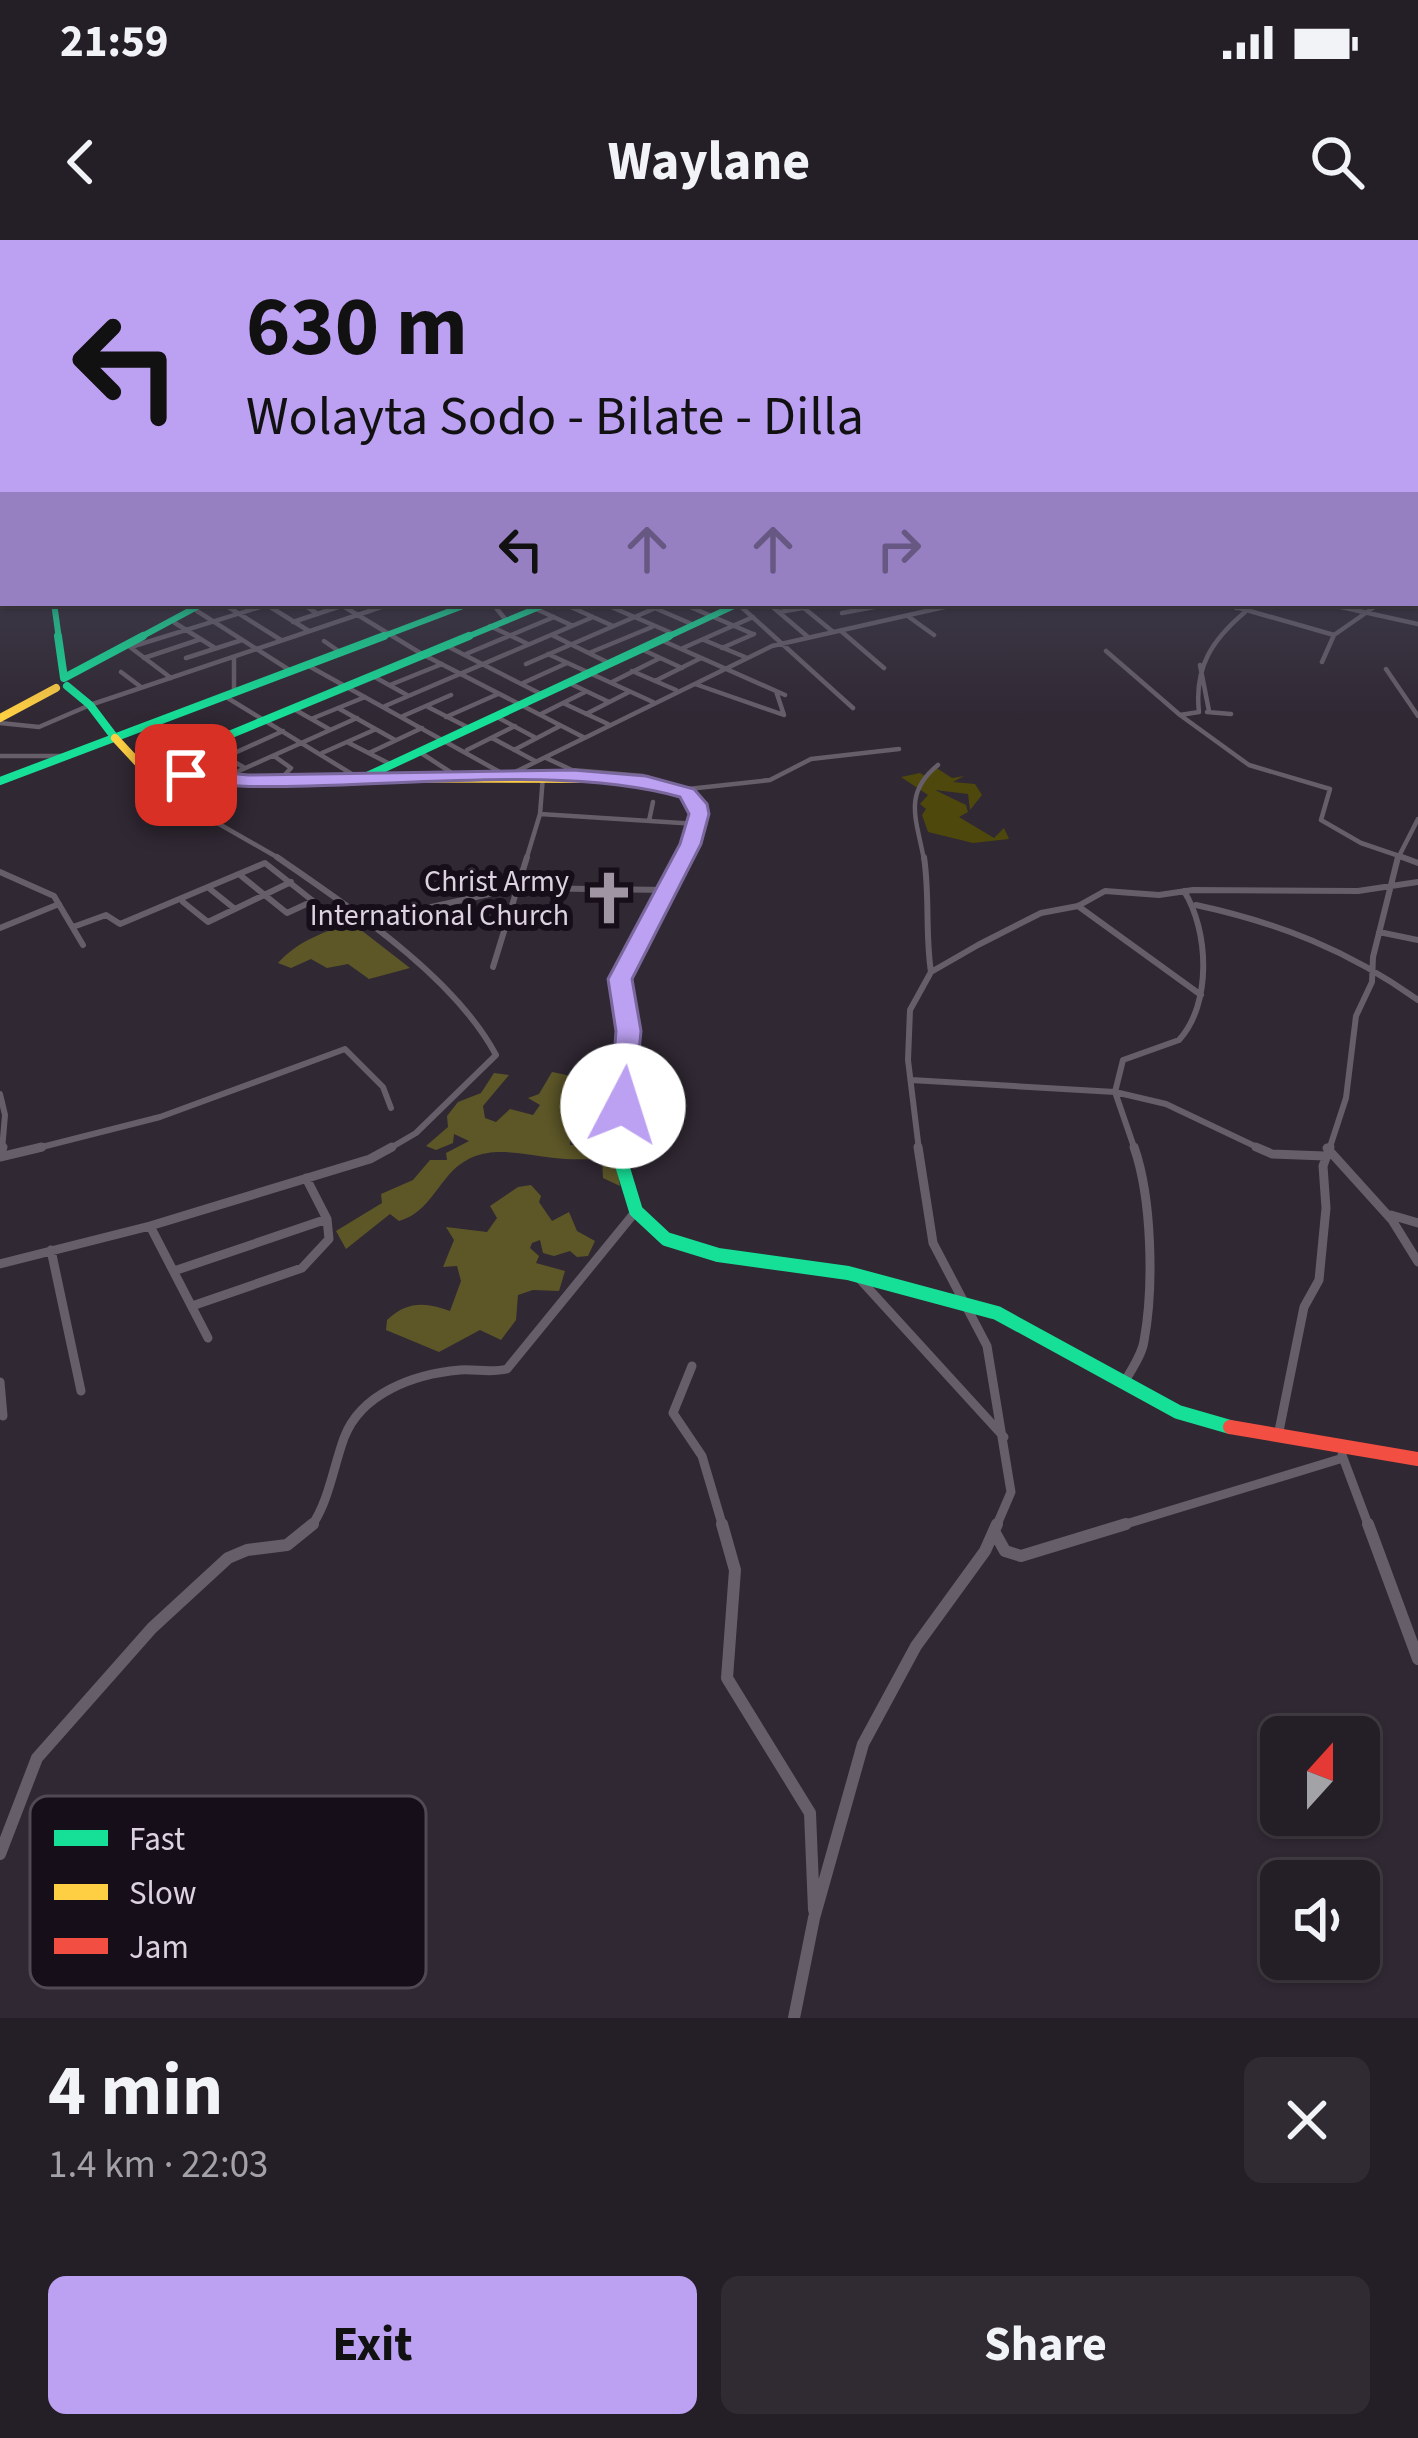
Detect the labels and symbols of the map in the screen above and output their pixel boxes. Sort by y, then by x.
pin [135,724,237,826]
place label: Christ Army International Church [310,860,569,937]
church icon: Christ Army International Church [580,869,638,927]
position arrow [560,1043,686,1169]
north arrow [1260,1716,1380,1836]
legend [30,1796,426,1988]
text: Fast [129,1816,185,1863]
text: Slow [129,1870,197,1917]
text: Jam [129,1924,189,1971]

